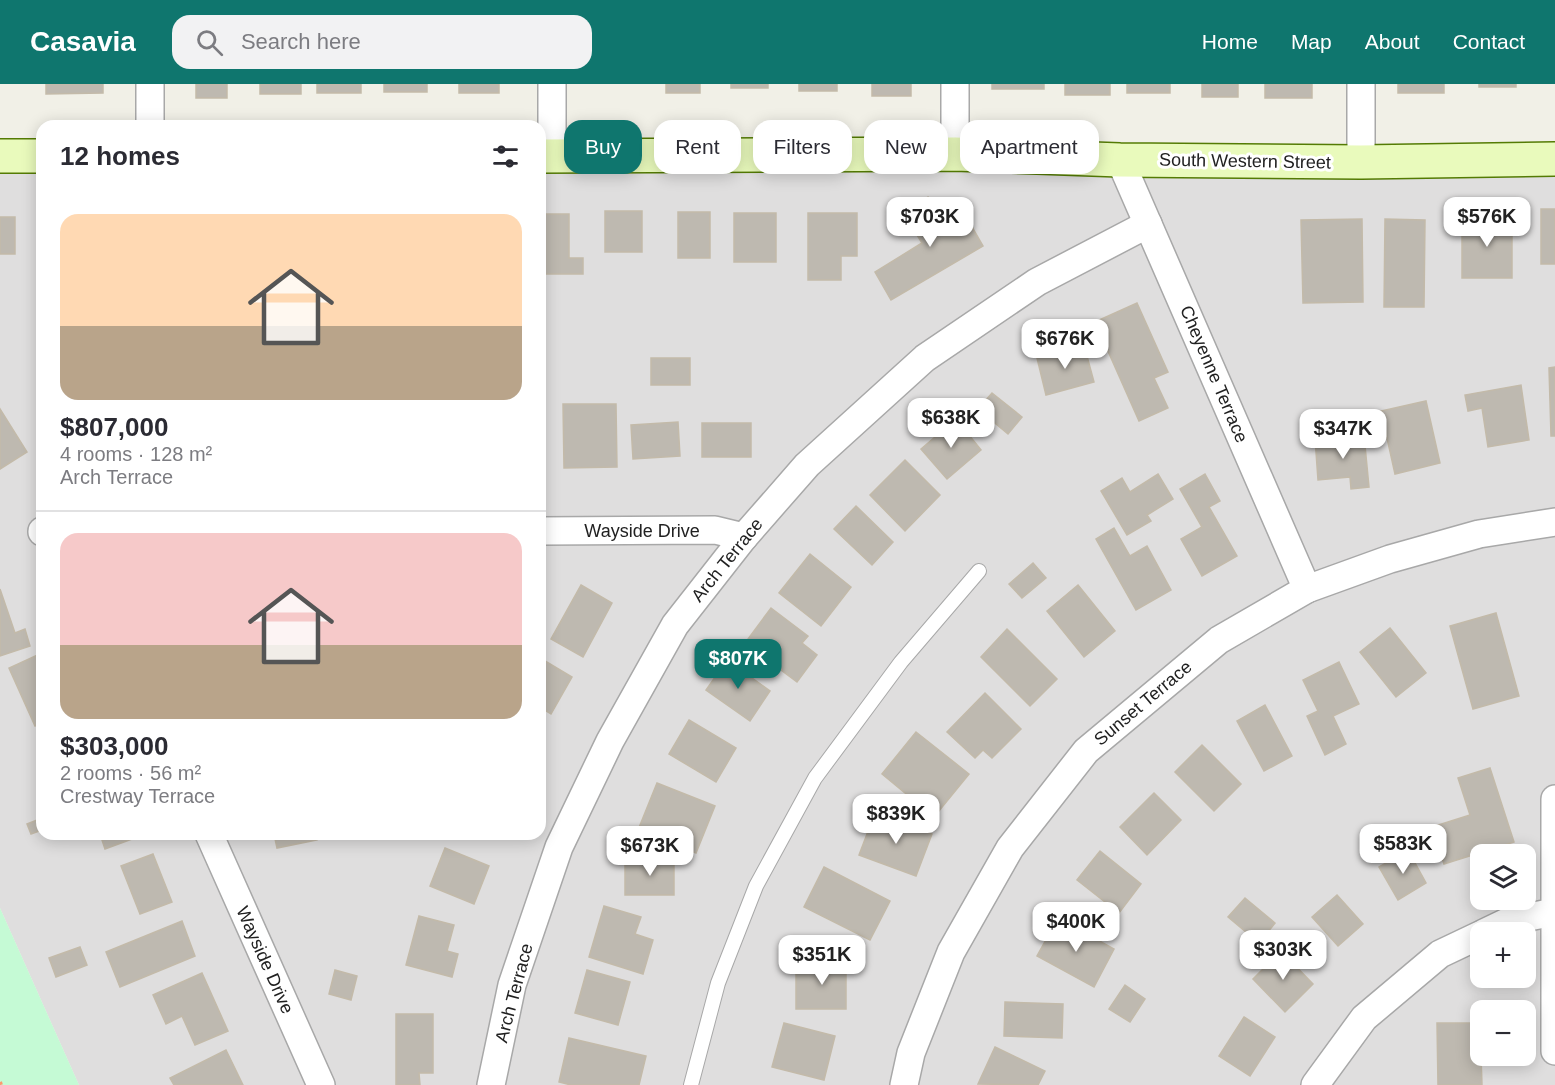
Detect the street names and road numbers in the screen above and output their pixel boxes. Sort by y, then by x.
street label: South Western Street [1159,150,1331,172]
street label: Cheyenne Terrace [1176,303,1252,445]
street label: Arch Terrace [687,514,767,606]
street label: Wayside Drive [584,521,700,541]
street label: Sunset Terrace [1090,657,1196,749]
street label: Wayside Drive [232,903,298,1017]
street label: Arch Terrace [491,941,537,1045]

